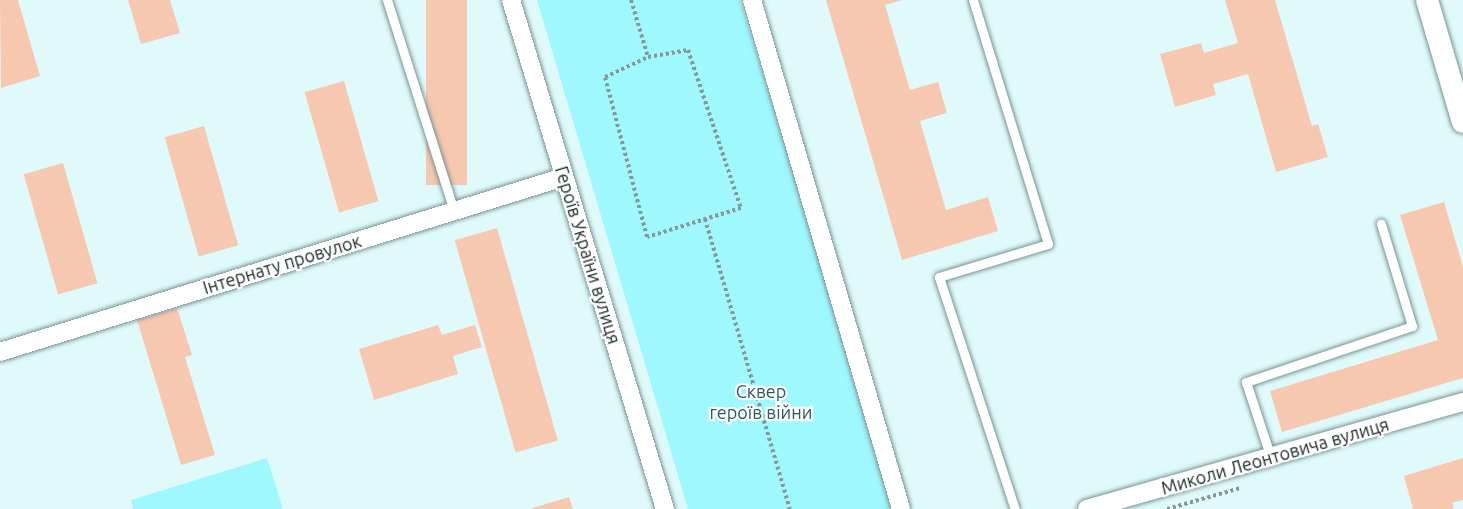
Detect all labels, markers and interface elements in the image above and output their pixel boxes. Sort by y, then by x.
street label: Героїв України вулиця [551,163,625,347]
street label: Інтернату провулок [200,230,364,298]
park label: Сквер героїв війни [710,381,812,424]
street label: Миколи Леонтовича вулиця [1159,413,1391,499]

